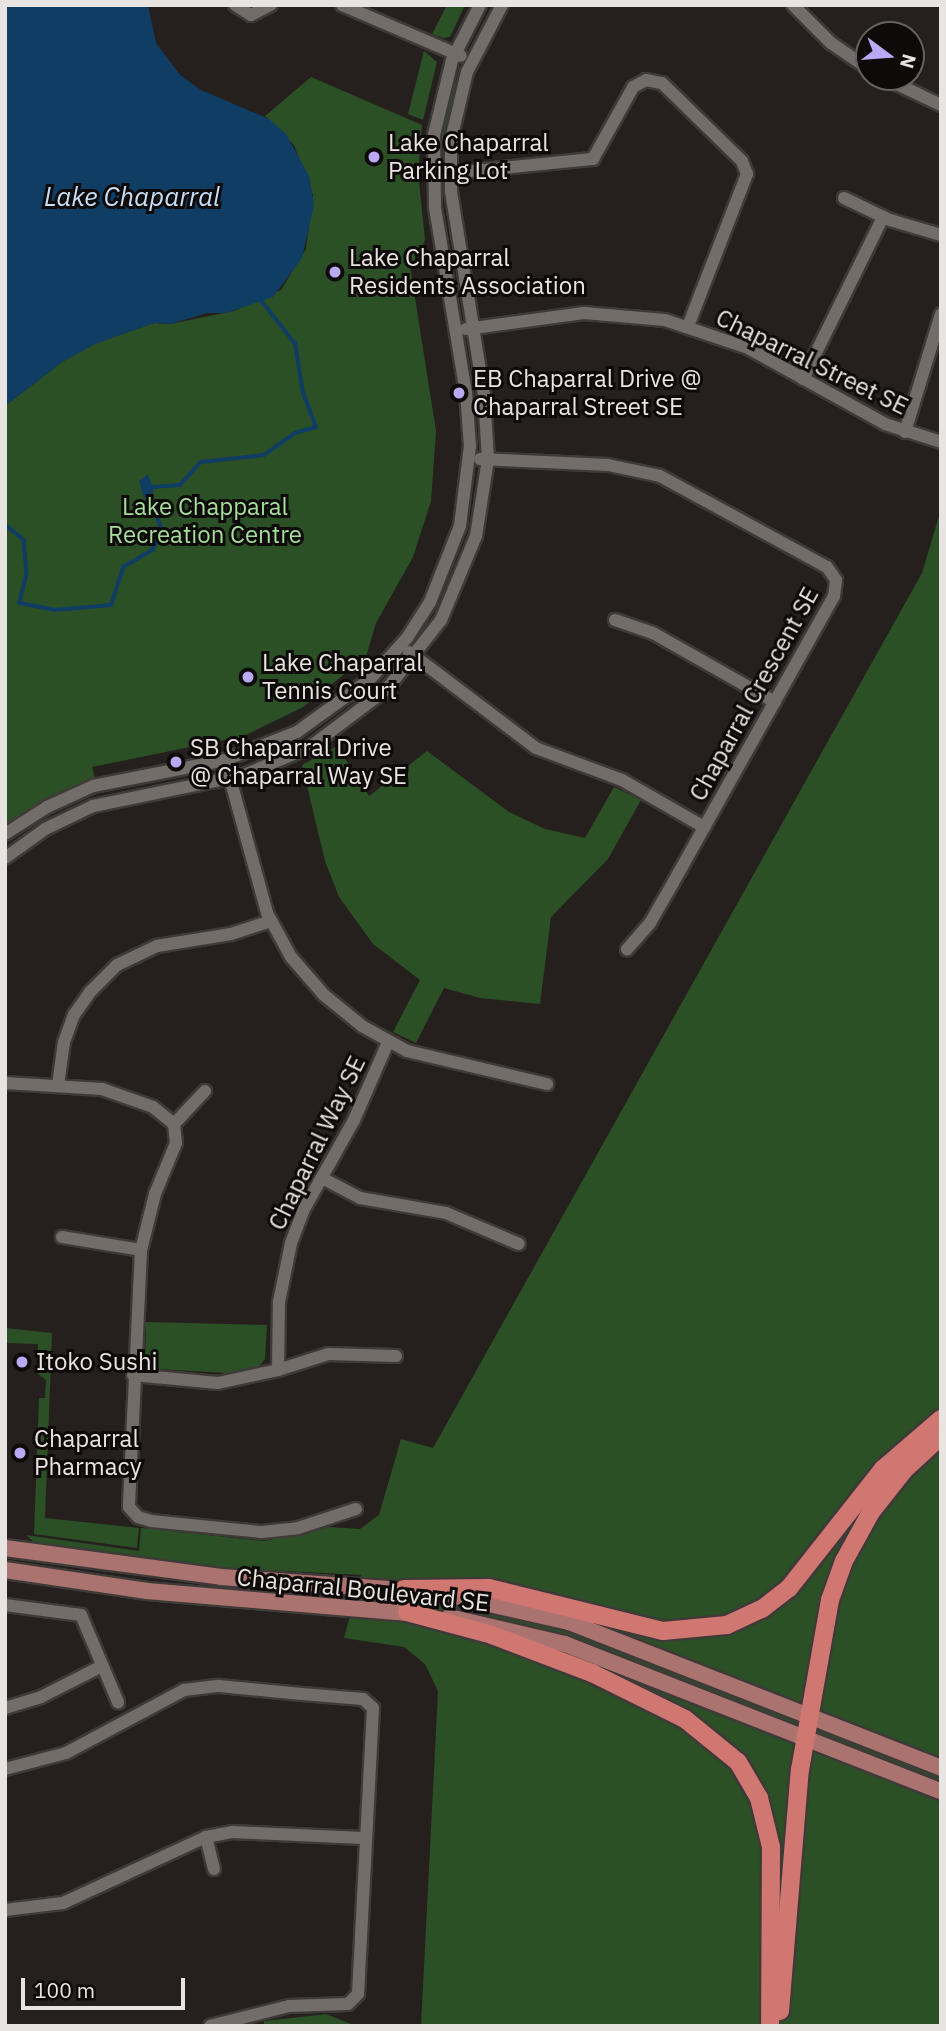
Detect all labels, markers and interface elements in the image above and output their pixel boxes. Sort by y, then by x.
north arrow [855,21,925,91]
text: N [895,51,922,71]
place label: Lake Chaparral Parking Lot [388,129,549,185]
marker: Lake Chaparral Parking Lot [366,149,382,165]
water label: Lake Chaparral [44,181,220,213]
place label: Lake Chaparral Residents Association [349,244,586,300]
marker: Lake Chaparral Residents Association [327,264,343,280]
street label: Chaparral Street SE [711,303,913,421]
place label: EB Chaparral Drive @ Chaparral Street SE [473,365,702,421]
marker: EB Chaparral Drive @ Chaparral Street SE [451,385,467,401]
park label: Lake Chapparal Recreation Centre [108,493,302,549]
street label: Chaparral Crescent SE [683,582,825,806]
place label: Lake Chaparral Tennis Court [262,649,423,705]
marker: Lake Chaparral Tennis Court [240,669,256,685]
place label: SB Chaparral Drive @ Chaparral Way SE [190,734,407,790]
marker: SB Chaparral Drive @ Chaparral Way SE [168,754,184,770]
street label: Chaparral Way SE [262,1051,372,1235]
place label: Itoko Sushi [36,1348,158,1376]
marker: Itoko Sushi [14,1354,30,1370]
place label: Chaparral Pharmacy [34,1425,142,1481]
marker: Chaparral Pharmacy [12,1445,28,1461]
street label: Chaparral Boulevard SE [235,1562,491,1618]
scale bar [24,1965,189,2009]
text: 100 m [34,1976,95,2004]

